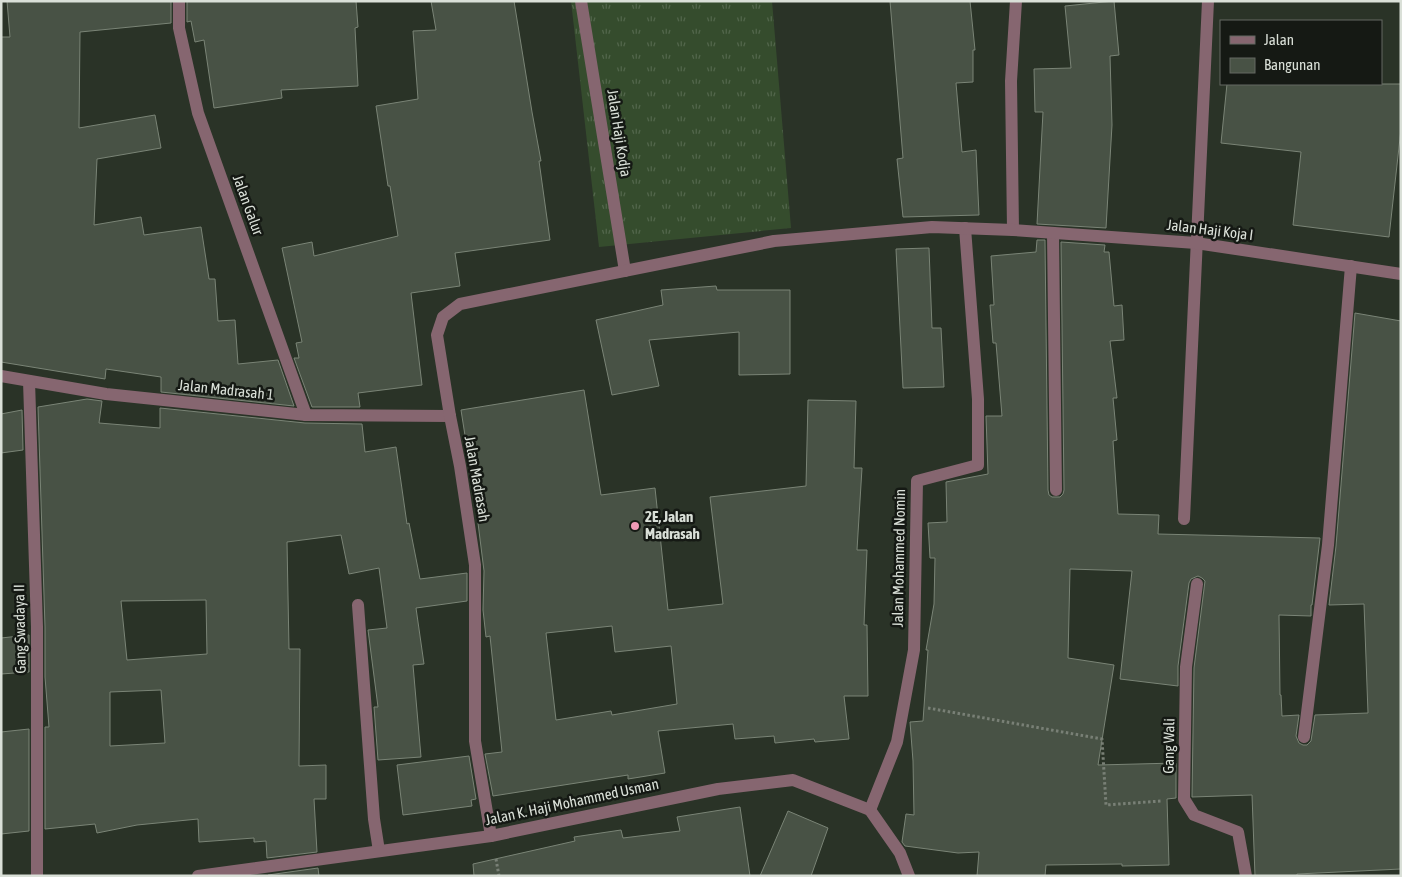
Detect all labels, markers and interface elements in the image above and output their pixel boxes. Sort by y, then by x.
legend [1220,20,1382,85]
text: Jalan [1264,31,1294,48]
text: Bangunan [1264,56,1321,73]
street label: Jalan Haji Kodja [604,88,635,178]
street label: Jalan Galur [230,172,267,238]
street label: Jalan Haji Koja I [1166,216,1254,243]
street label: Jalan Madrasah 1 [177,376,275,403]
street label: Jalan Madrasah [462,435,493,523]
street label: Jalan Mohammed Nomin [889,489,908,627]
place label: 2E, Jalan Madrasah [645,508,700,542]
marker: 2E, Jalan Madrasah [629,520,641,532]
street label: Gang Swadaya II [10,584,29,674]
street label: Gang Wali [1160,718,1177,774]
street label: Jalan K. Haji Mohammed Usman [484,775,660,828]

